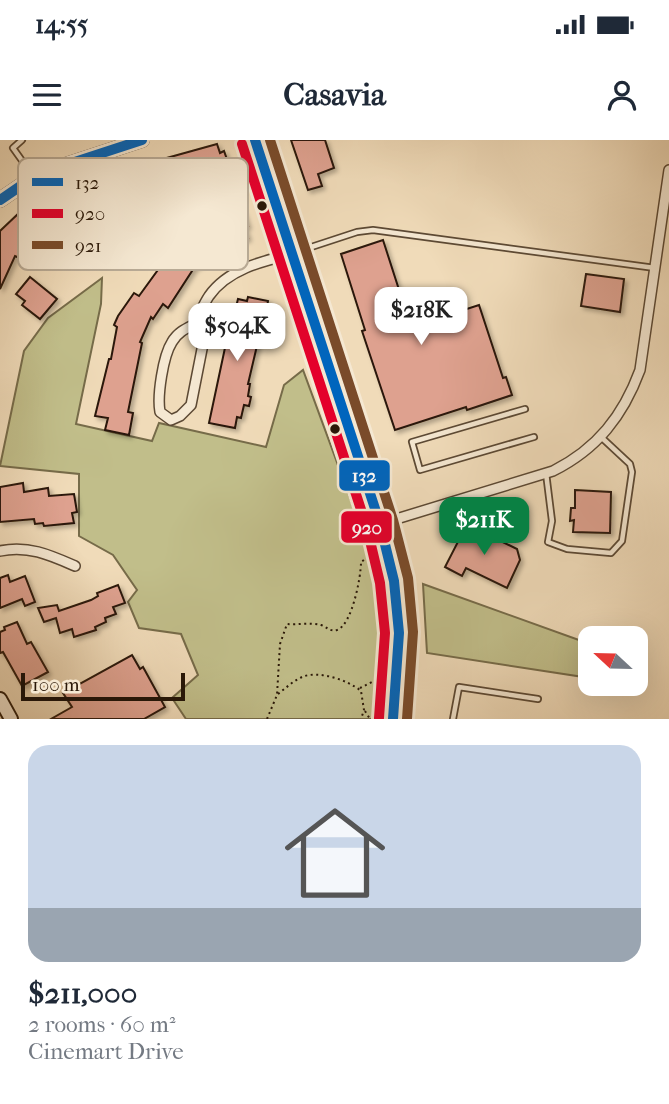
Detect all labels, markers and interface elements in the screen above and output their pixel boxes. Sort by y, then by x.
text: 14:55 [35,9,88,40]
icon: menu [28,76,66,114]
text: Casavia [283,76,386,113]
icon: person [603,76,641,114]
legend [18,158,248,270]
text: 132 [75,172,100,194]
unlabelled marker [255,199,269,213]
text: 920 [75,203,105,225]
text: 921 [75,235,102,257]
pin: $218K [372,288,470,347]
text: $218K [391,296,451,323]
pin: $504K [188,304,286,363]
text: $504K [204,312,270,339]
unlabelled marker [328,422,342,436]
line badge: 132 [338,459,391,492]
text: 132 [352,465,376,487]
pin: $211K [435,498,533,557]
text: $211K [455,506,513,533]
line badge: 920 [340,510,393,544]
text: 920 [351,517,382,539]
north arrow [578,626,648,696]
map controls [578,626,648,696]
scale bar [21,670,186,702]
text: 100 m [32,674,80,696]
icon: home [272,790,398,916]
text: $211,000 [28,976,137,1011]
text: 2 rooms · 60 m² [28,1011,175,1038]
text: Cinemart Drive [28,1038,184,1065]

